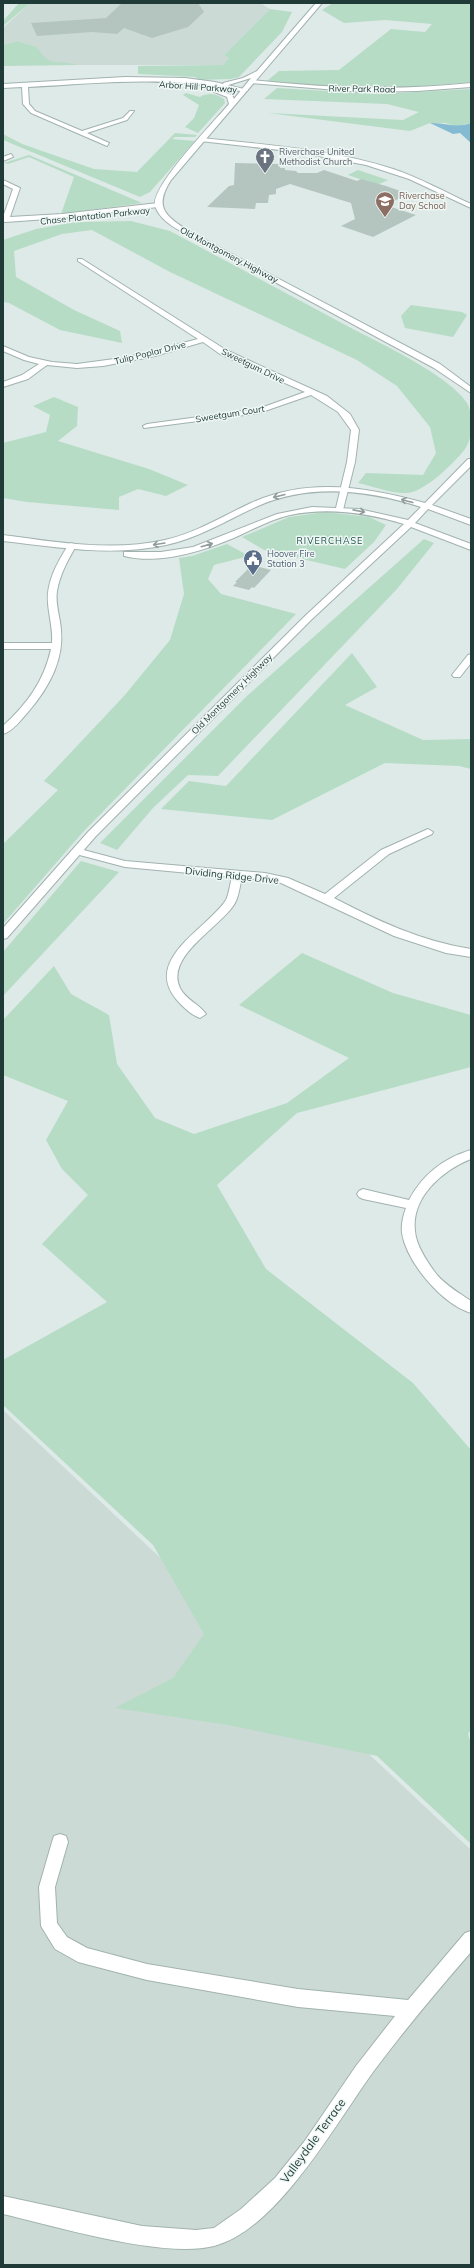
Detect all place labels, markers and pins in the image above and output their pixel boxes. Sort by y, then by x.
church icon: Riverchase United Methodist Church [254,146,276,174]
place label: Riverchase United Methodist Church [279,146,354,167]
school or university icon: Riverchase Day School [374,190,396,218]
place label: Riverchase Day School [399,190,446,212]
public building icon: Hoover Fire Station 3 [242,548,264,576]
place label: Hoover Fire Station 3 [267,548,315,569]

